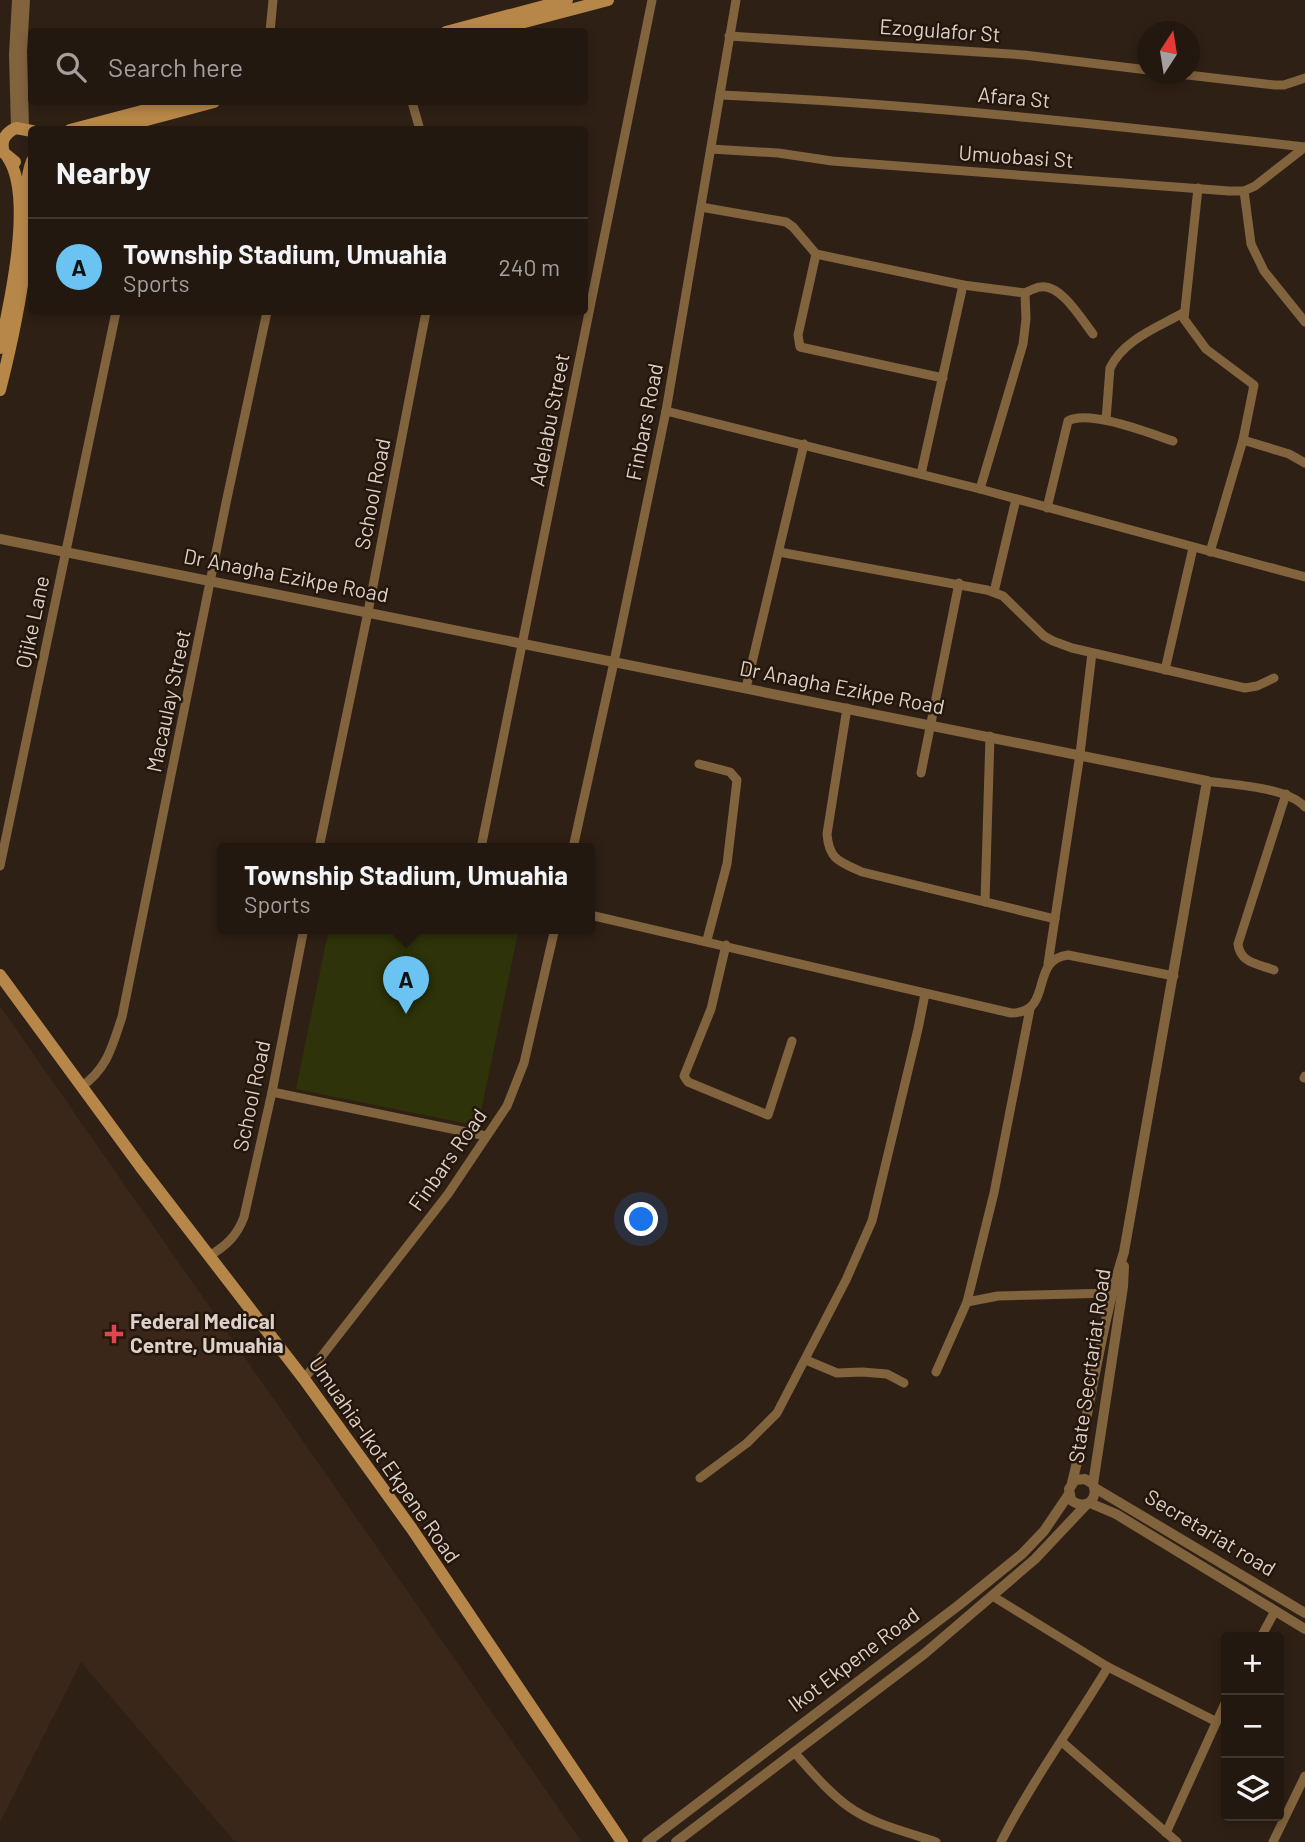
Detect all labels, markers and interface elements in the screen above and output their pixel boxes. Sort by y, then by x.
street label: Ezogulafor St [879,13,1001,46]
north arrow [1137,21,1200,84]
search box [28,28,588,105]
icon: search [52,48,90,86]
text: Search here [108,51,243,82]
street label: Afara St [977,81,1051,112]
street label: Umuobasi St [958,139,1075,172]
text: Nearby [56,154,151,190]
text: Township Stadium, Umuahia [123,238,447,269]
text: A [71,253,87,281]
text: 240 m [498,253,560,281]
text: Sports [123,269,190,297]
street label: Adelabu Street [523,351,574,488]
street label: Finbars Road [620,361,667,483]
street label: School Road [349,436,395,551]
street label: Dr Anagha Ezikpe Road [182,542,391,607]
street label: Ojike Lane [10,573,54,670]
street label: Macaulay Street [140,627,195,774]
street label: Dr Anagha Ezikpe Road [738,654,947,719]
popup [217,843,595,934]
text: Township Stadium, Umuahia [244,859,568,890]
text: Sports [244,890,311,918]
pin: A [383,956,429,1014]
street label: School Road [227,1038,274,1153]
street label: Finbars Road [402,1103,491,1215]
your location [624,1202,658,1236]
street label: State Secrtariat Road [1063,1267,1115,1465]
place label: Federal Medical Centre, Umuahia [130,1308,283,1357]
marker: Federal Medical Centre, Umuahia [104,1324,124,1344]
street label: Umuahia-Ikot Ekpene Road [304,1351,466,1567]
street label: Secretariat road [1141,1483,1281,1581]
street label: Ikot Ekpene Road [783,1601,924,1716]
map controls [1221,1632,1284,1821]
button: + [1221,1632,1284,1695]
button: − [1221,1695,1284,1758]
button: layers [1221,1758,1284,1821]

